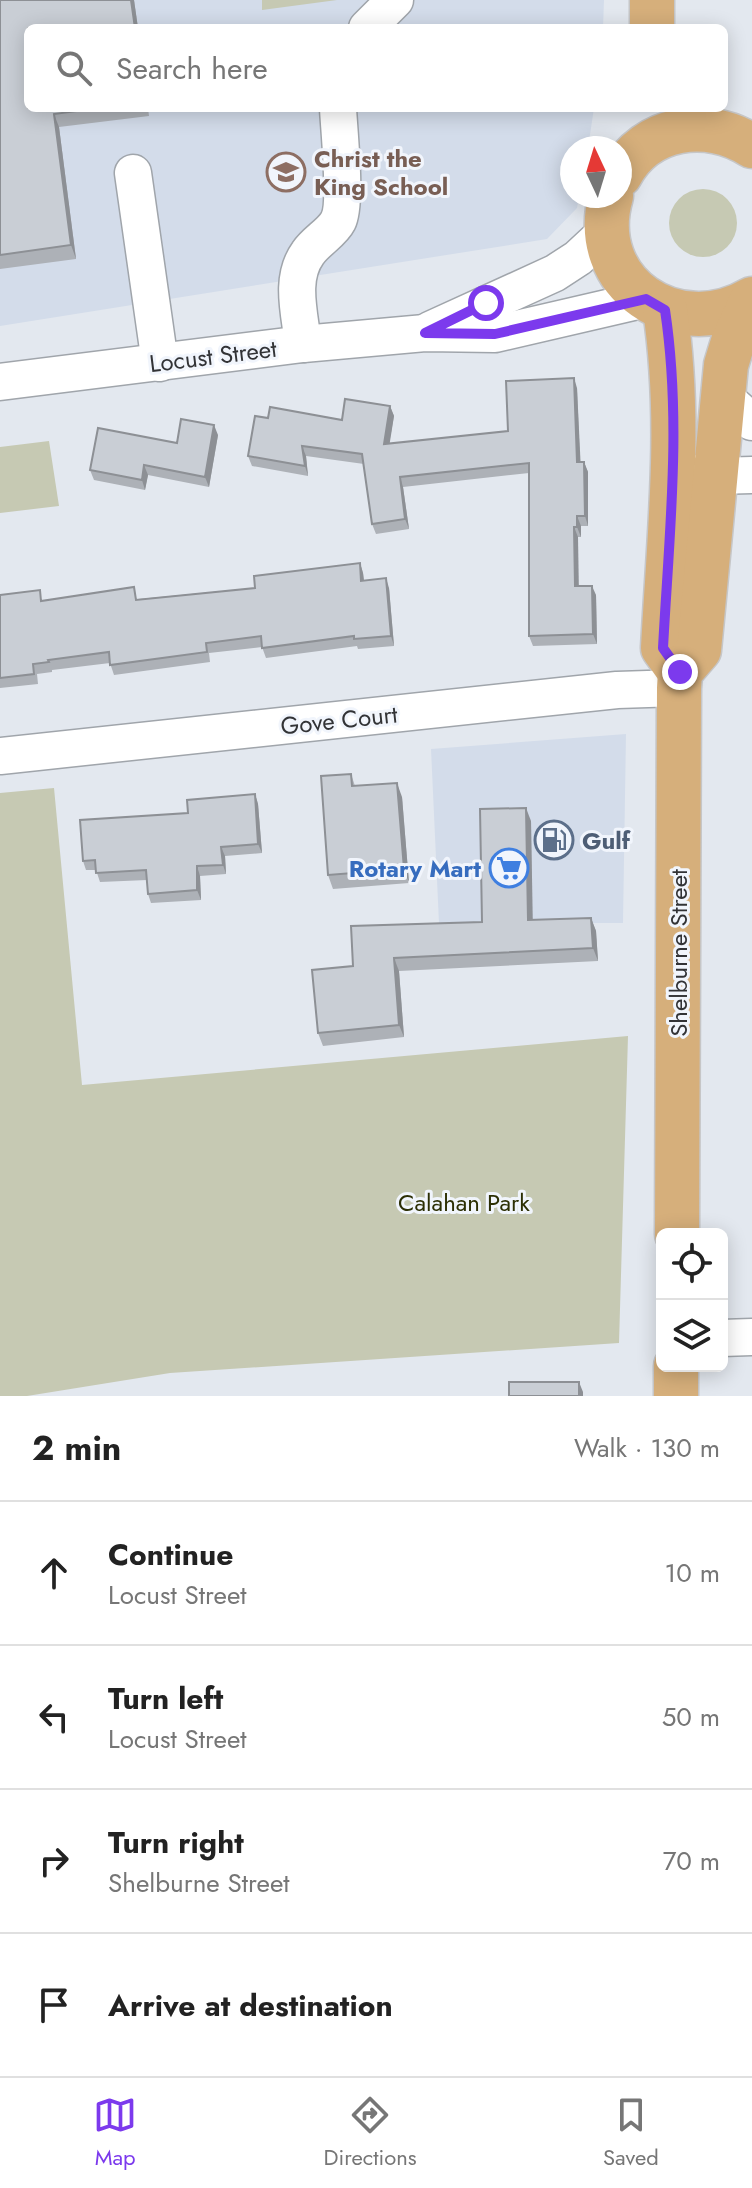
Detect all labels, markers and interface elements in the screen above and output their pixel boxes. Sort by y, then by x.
search box [24,24,728,112]
icon: search [52,46,96,90]
text: Search here [116,47,268,90]
north arrow [560,136,632,208]
place label: Christ the King School [314,141,448,204]
school or university icon: Christ the King School [265,151,307,193]
route start [468,285,504,321]
street label: Locust Street [147,331,279,381]
route end [662,654,698,690]
street label: Gove Court [279,696,399,744]
fuel station icon: Gulf [533,819,575,861]
place label: Gulf [582,823,632,858]
supermarket icon: Rotary Mart [488,847,530,889]
place label: Rotary Mart [349,851,481,886]
street label: Shelburne Street [661,869,696,1037]
park label: Calahan Park [398,1185,530,1220]
map controls [656,1228,728,1372]
button: locate [656,1228,728,1300]
button: layers [656,1300,728,1372]
text: 2 min [32,1424,121,1473]
text: Walk · 130 m [574,1429,720,1467]
text: Continue [108,1533,234,1576]
icon: ahead [32,1551,76,1595]
text: 10 m [665,1554,720,1592]
text: Locust Street [108,1576,247,1614]
text: Turn left [108,1677,223,1720]
icon: left [32,1695,76,1739]
text: 50 m [662,1698,720,1736]
text: Locust Street [108,1720,247,1758]
text: Turn right [108,1821,244,1864]
icon: right [32,1839,76,1883]
text: 70 m [663,1842,720,1880]
text: Shelburne Street [108,1864,290,1902]
icon: arrive [32,1983,76,2027]
text: Arrive at destination [108,1984,393,2027]
tab: Map [93,2093,137,2173]
tab: Directions [324,2093,417,2173]
tab: Saved [603,2093,659,2173]

